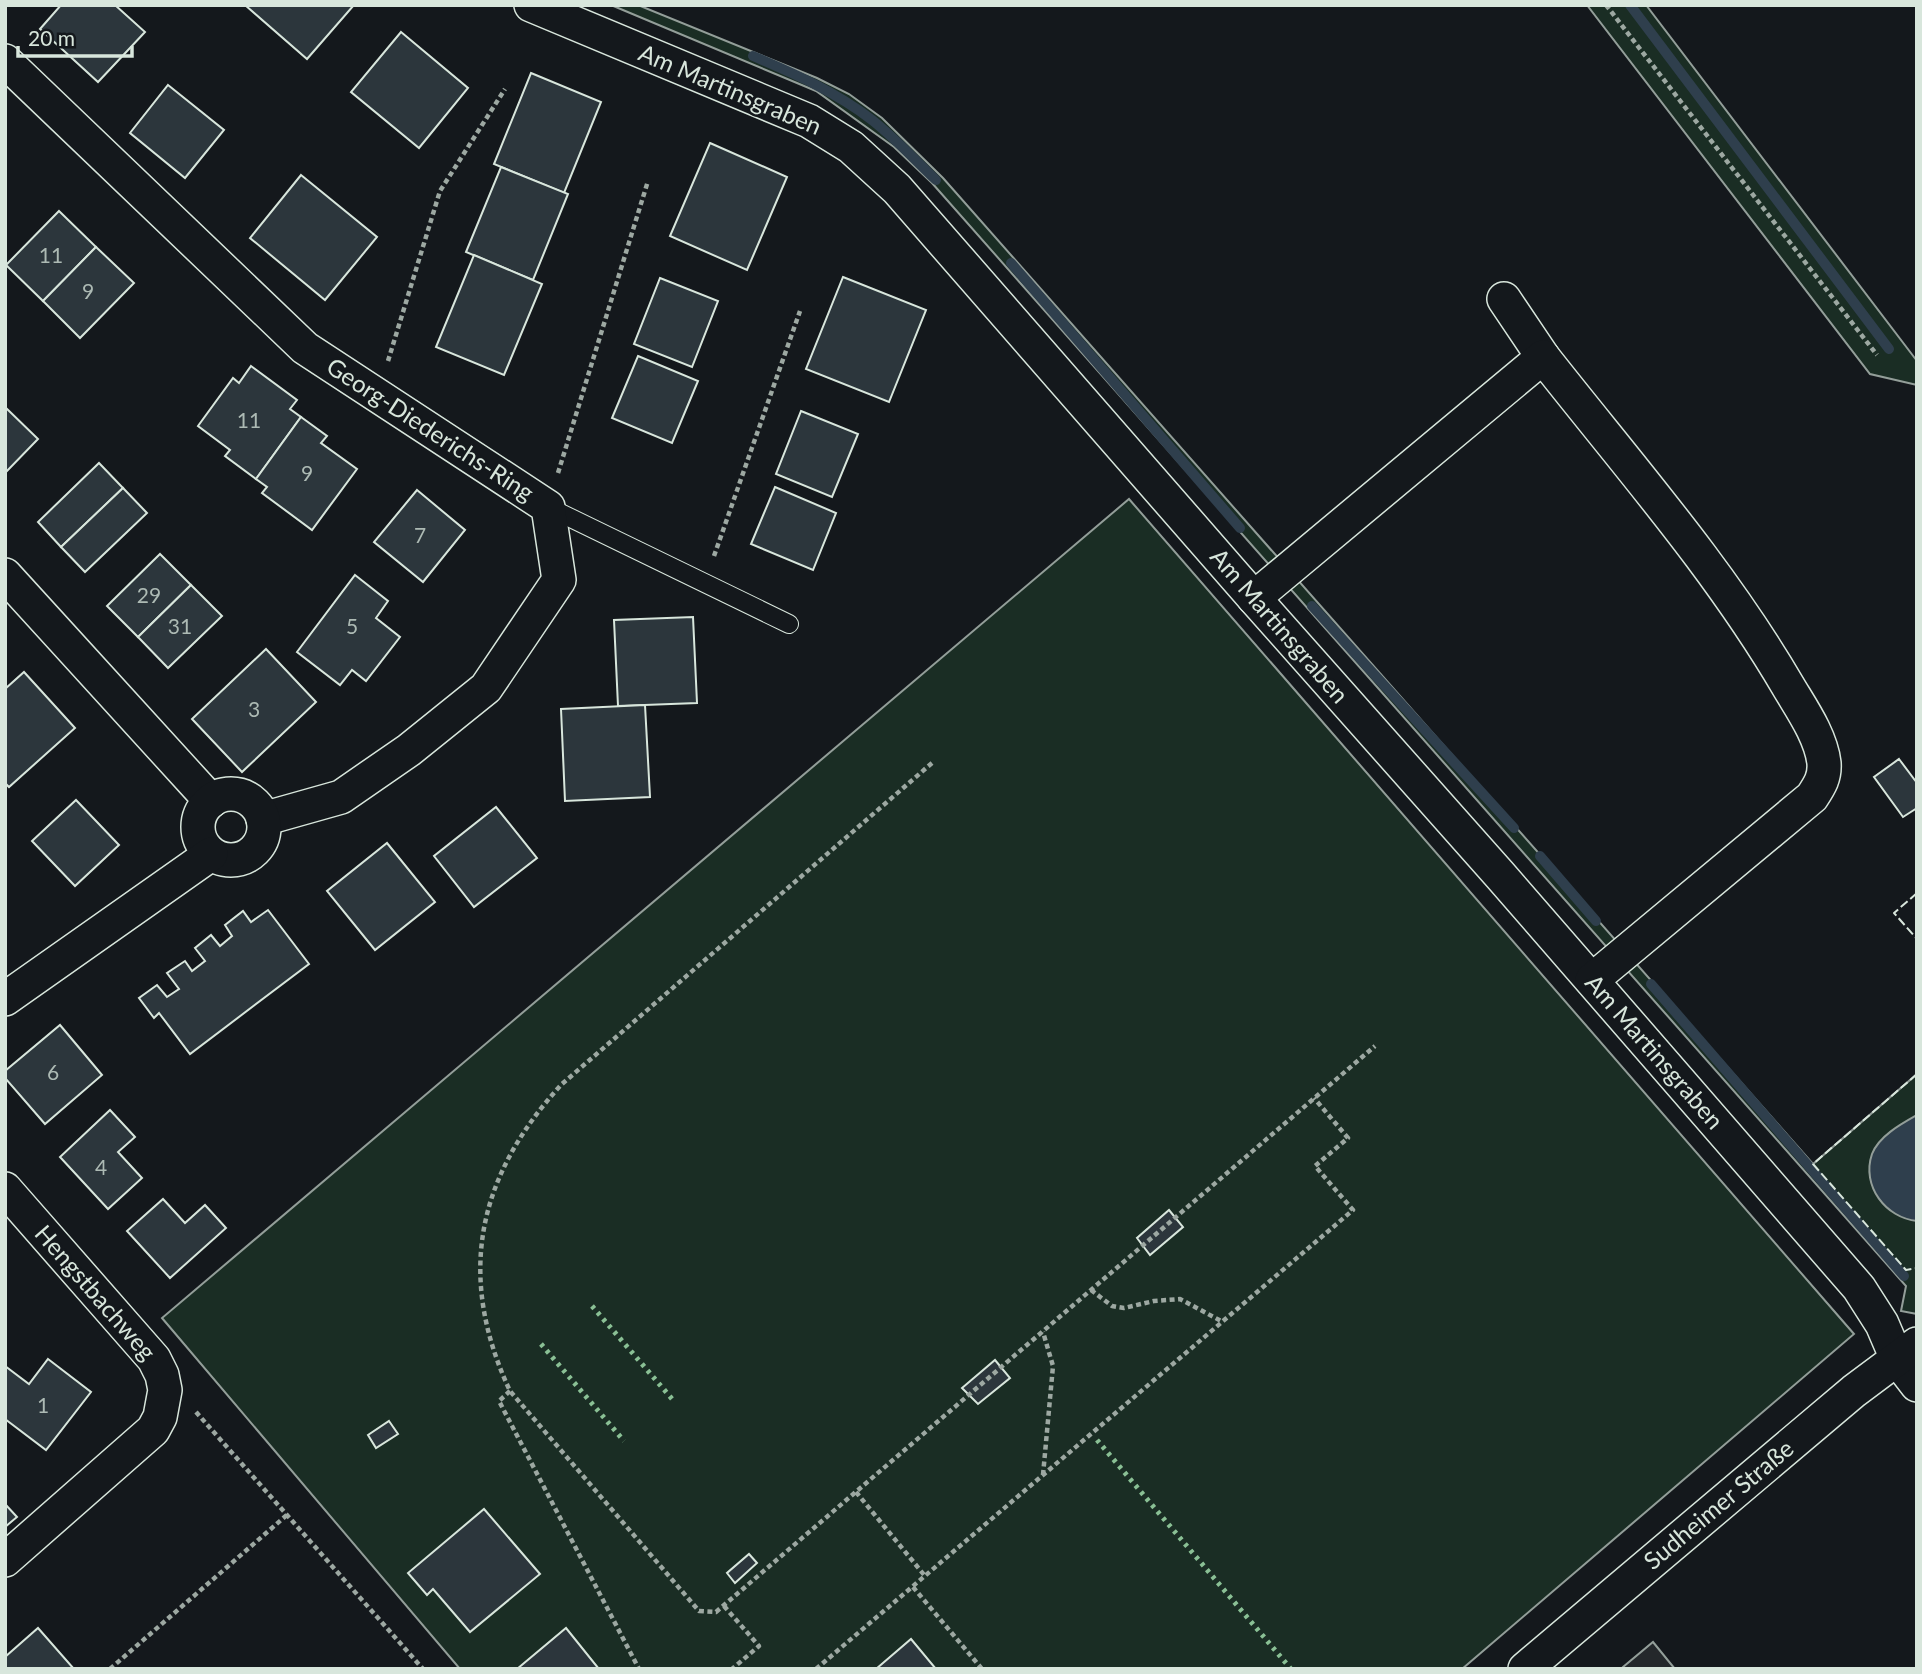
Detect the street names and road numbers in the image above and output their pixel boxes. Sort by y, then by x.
street label: Am Martinsgraben [635,37,826,140]
street label: Georg-Diederichs-Ring [322,351,540,507]
street label: Am Martinsgraben [1205,542,1355,708]
street label: Am Martinsgraben [1580,968,1730,1134]
street label: Hengstbachweg [30,1219,163,1365]
street label: Sudheimer Straße [1637,1433,1799,1575]

